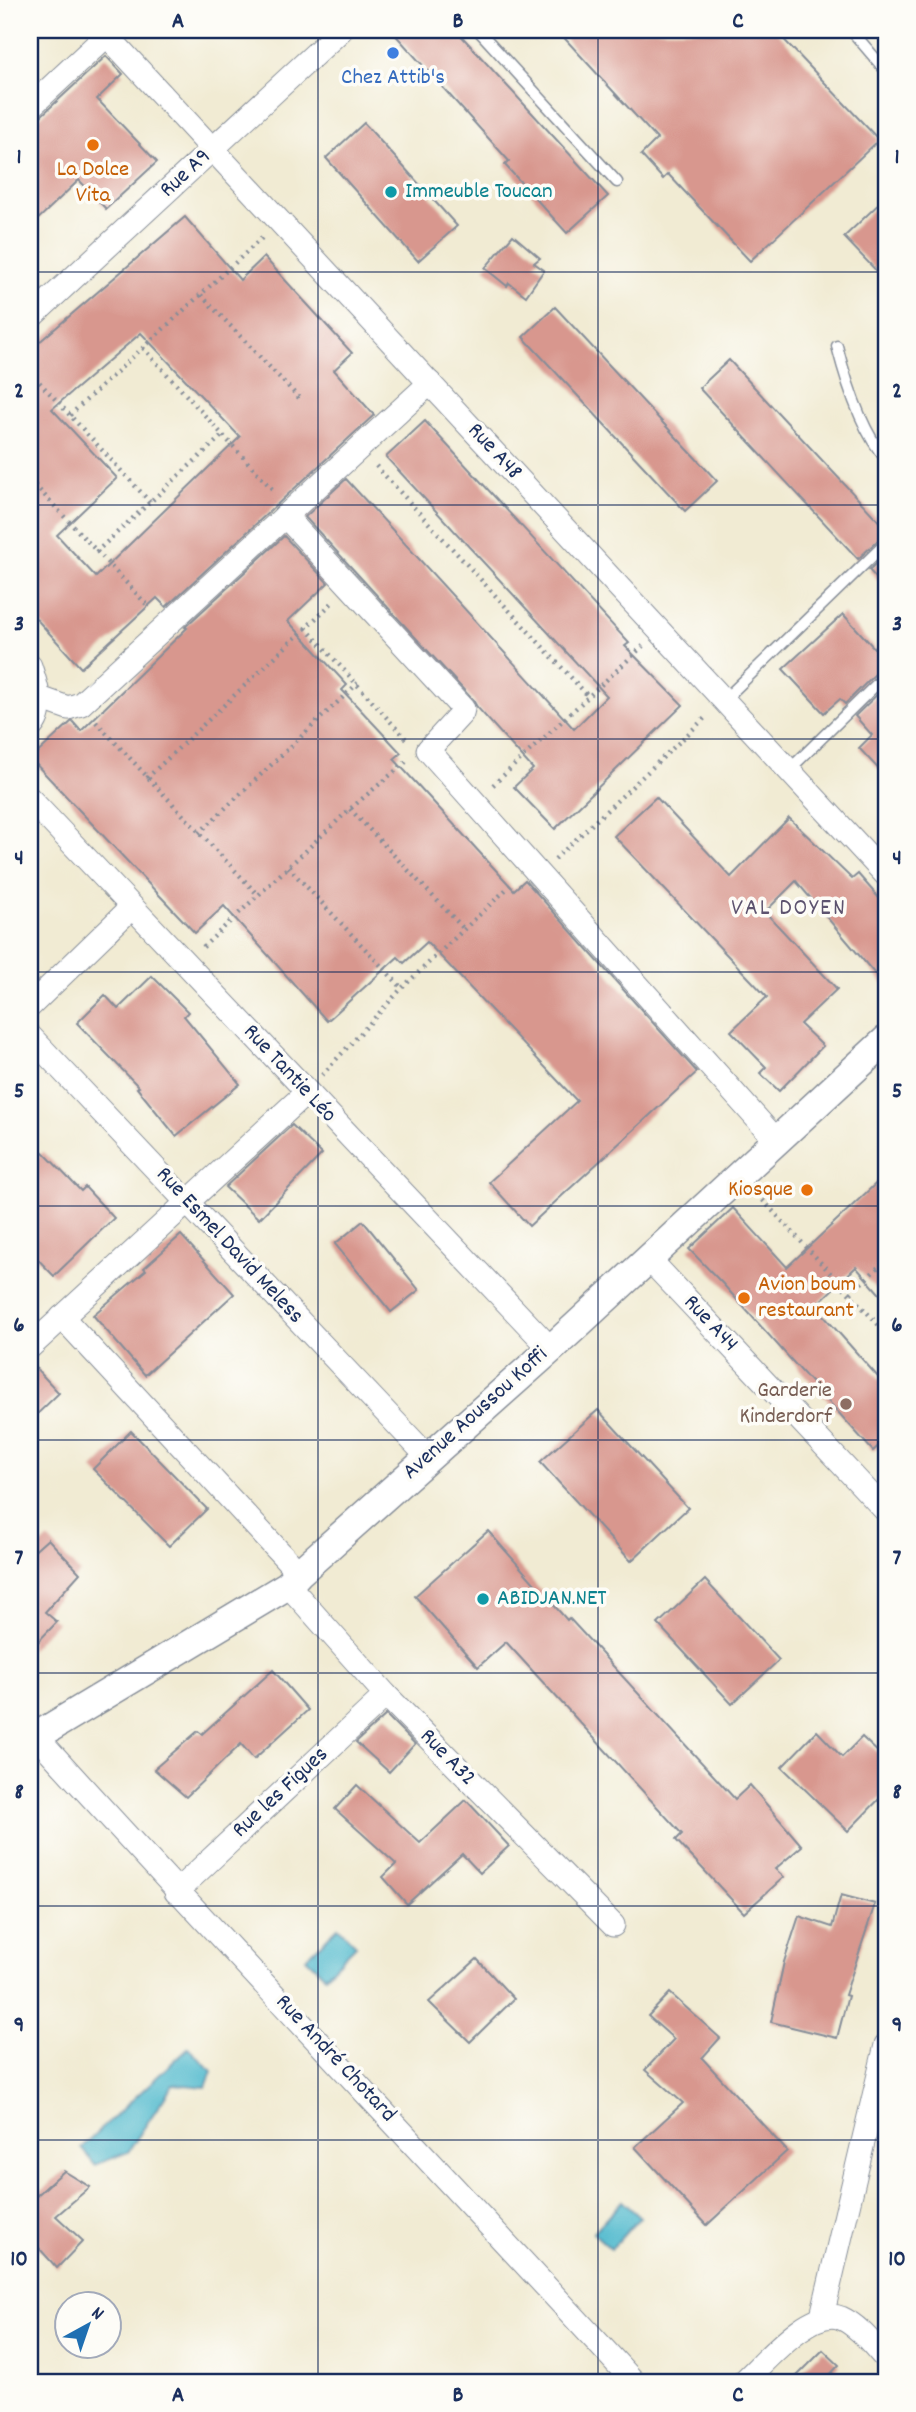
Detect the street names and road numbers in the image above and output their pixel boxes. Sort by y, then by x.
street label: Rue A9 [153,142,219,206]
street label: Rue A48 [459,416,529,488]
street label: Rue Tantie Léo [234,1017,344,1131]
street label: Rue Esmel David Meless [147,1160,311,1332]
street label: Rue A44 [675,1288,745,1360]
street label: Avenue Aoussou Koffi [396,1340,556,1488]
street label: Rue A32 [411,1722,483,1794]
street label: Rue les Figues [225,1740,337,1846]
street label: Rue André Chotard [267,1987,403,2131]

